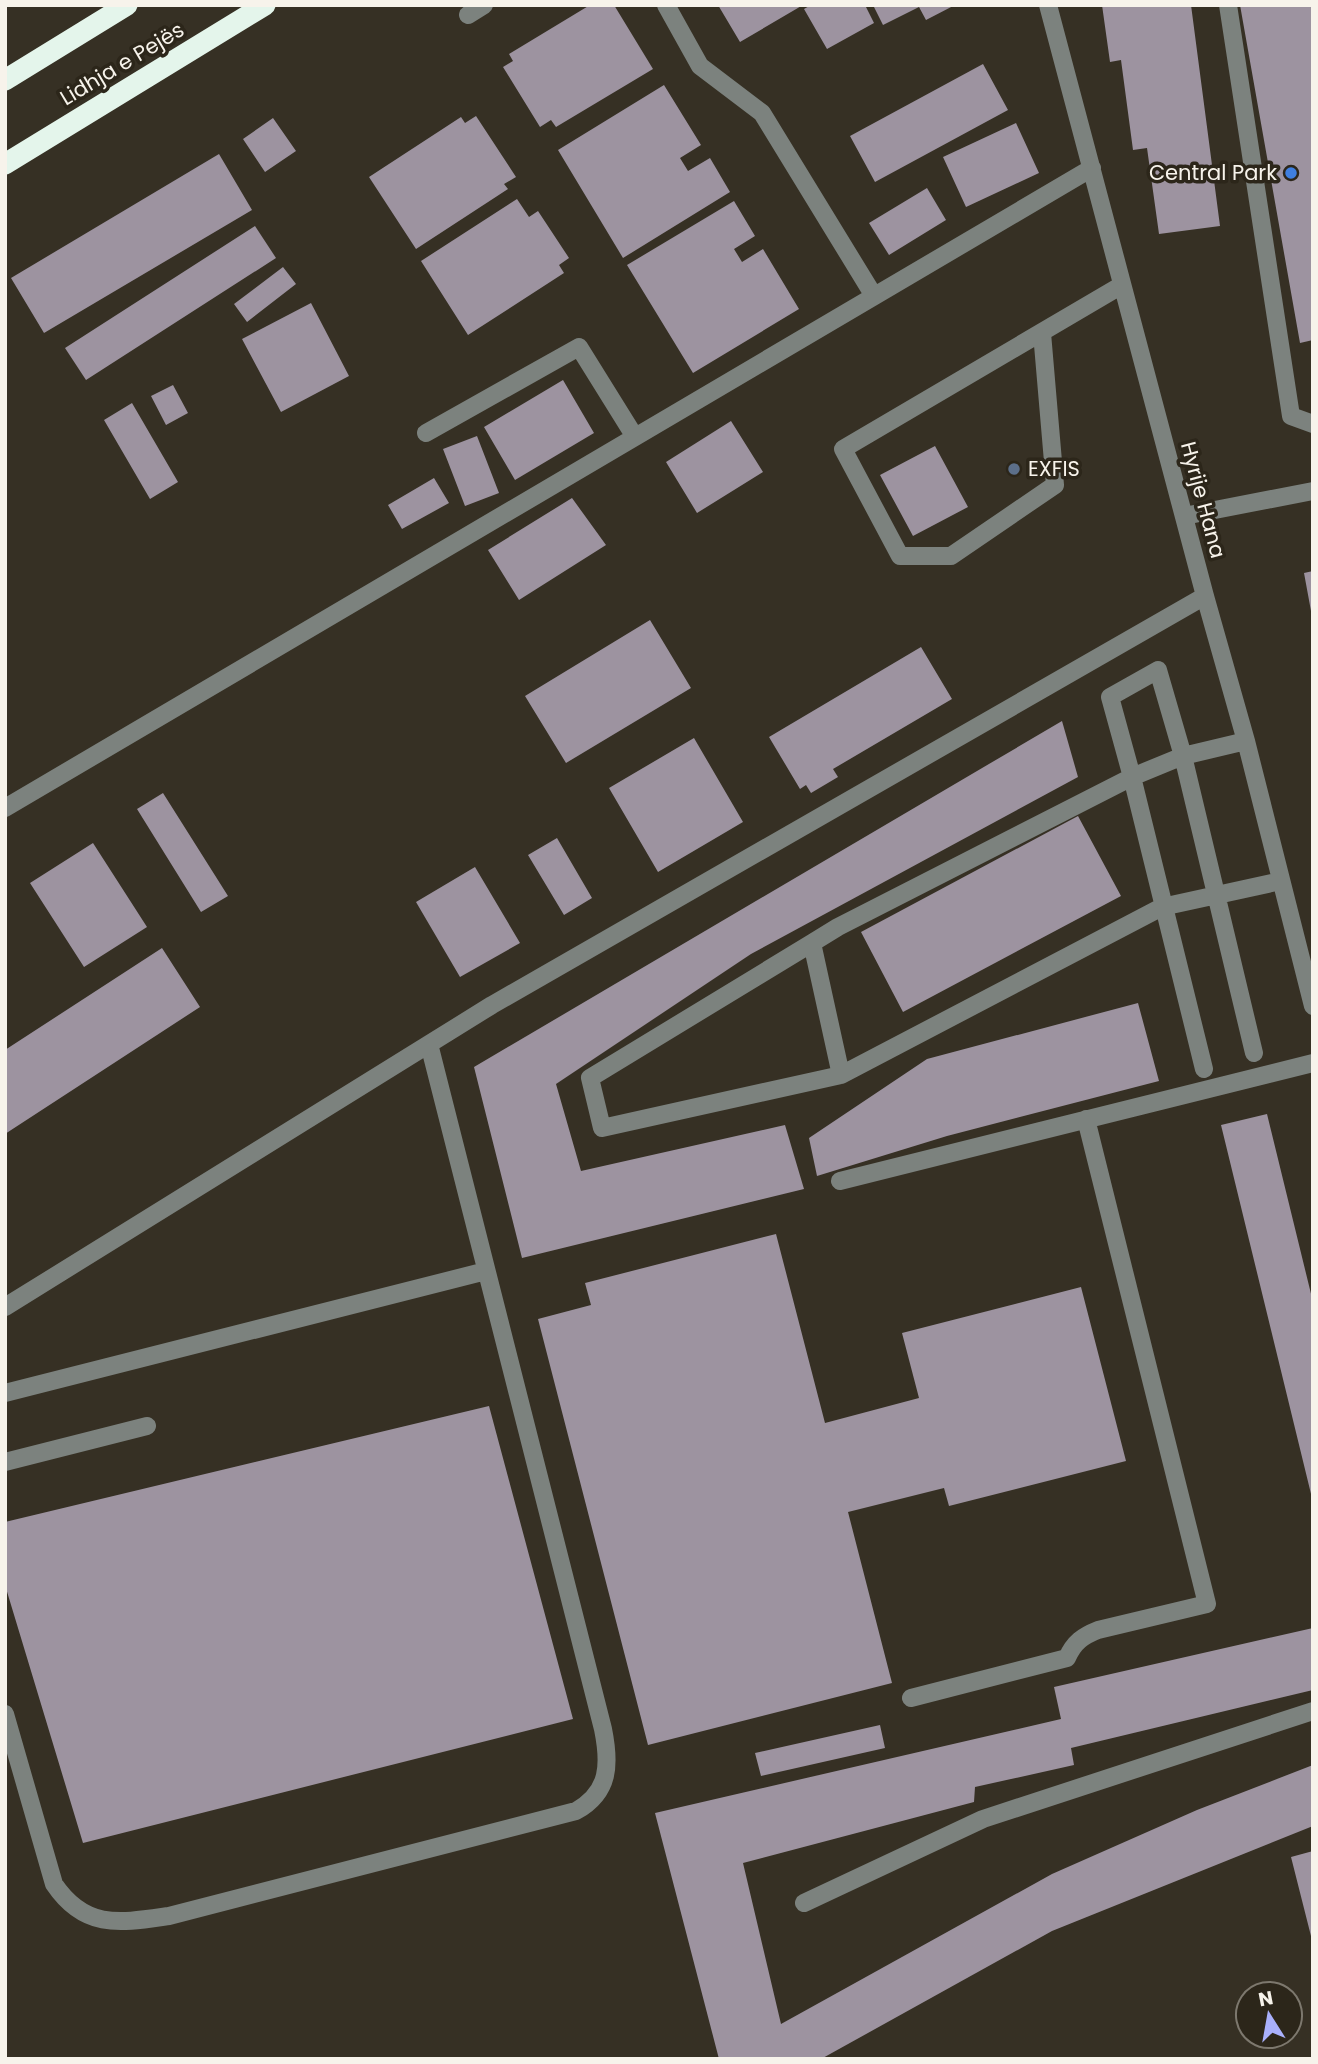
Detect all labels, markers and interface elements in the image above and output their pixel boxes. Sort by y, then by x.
street label: Lidhja e Pejës [54,15,189,112]
place label: Central Park [1149,158,1277,187]
marker: Central Park [1283,165,1299,181]
street label: Hyrije Hana [1174,438,1233,561]
place label: EXFIS [1028,454,1080,483]
marker: EXFIS [1006,461,1022,477]
north arrow [1234,1980,1304,2050]
text: N [1256,1984,1275,2013]

